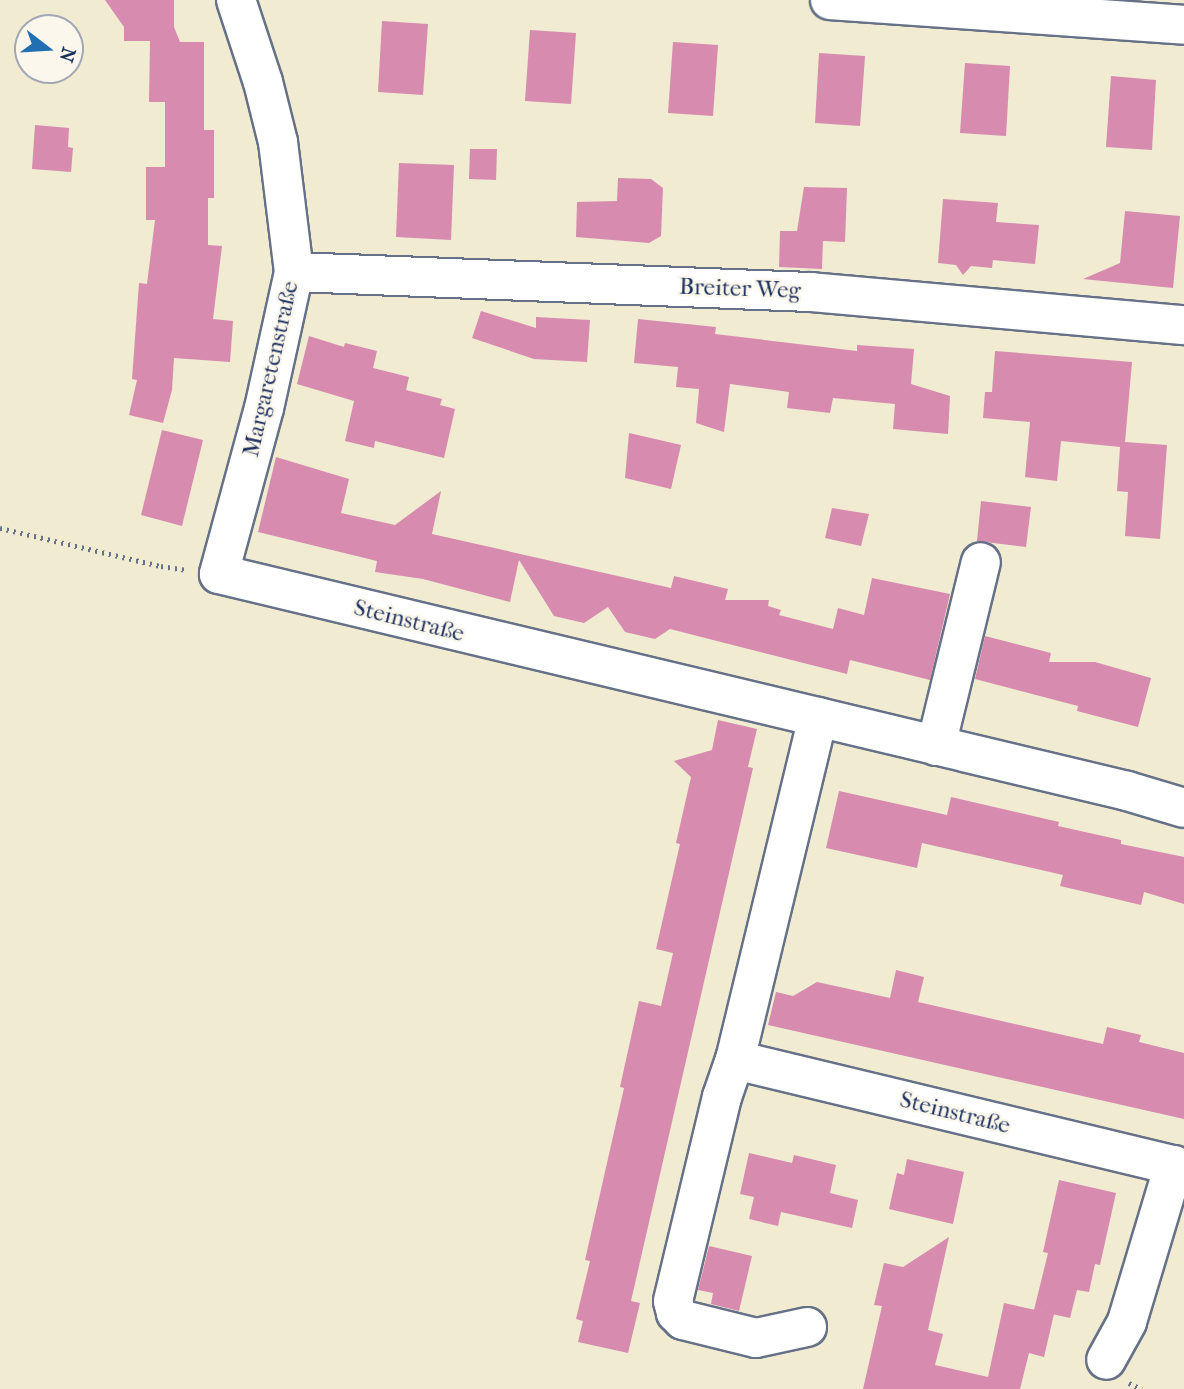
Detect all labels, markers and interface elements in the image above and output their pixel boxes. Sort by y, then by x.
north arrow [14,14,84,84]
text: N [55,44,80,65]
street label: Breiter Weg [679,273,801,305]
street label: Margaretenstraße [237,279,305,459]
street label: Steinstraße [351,594,467,648]
street label: Steinstraße [897,1086,1013,1140]

